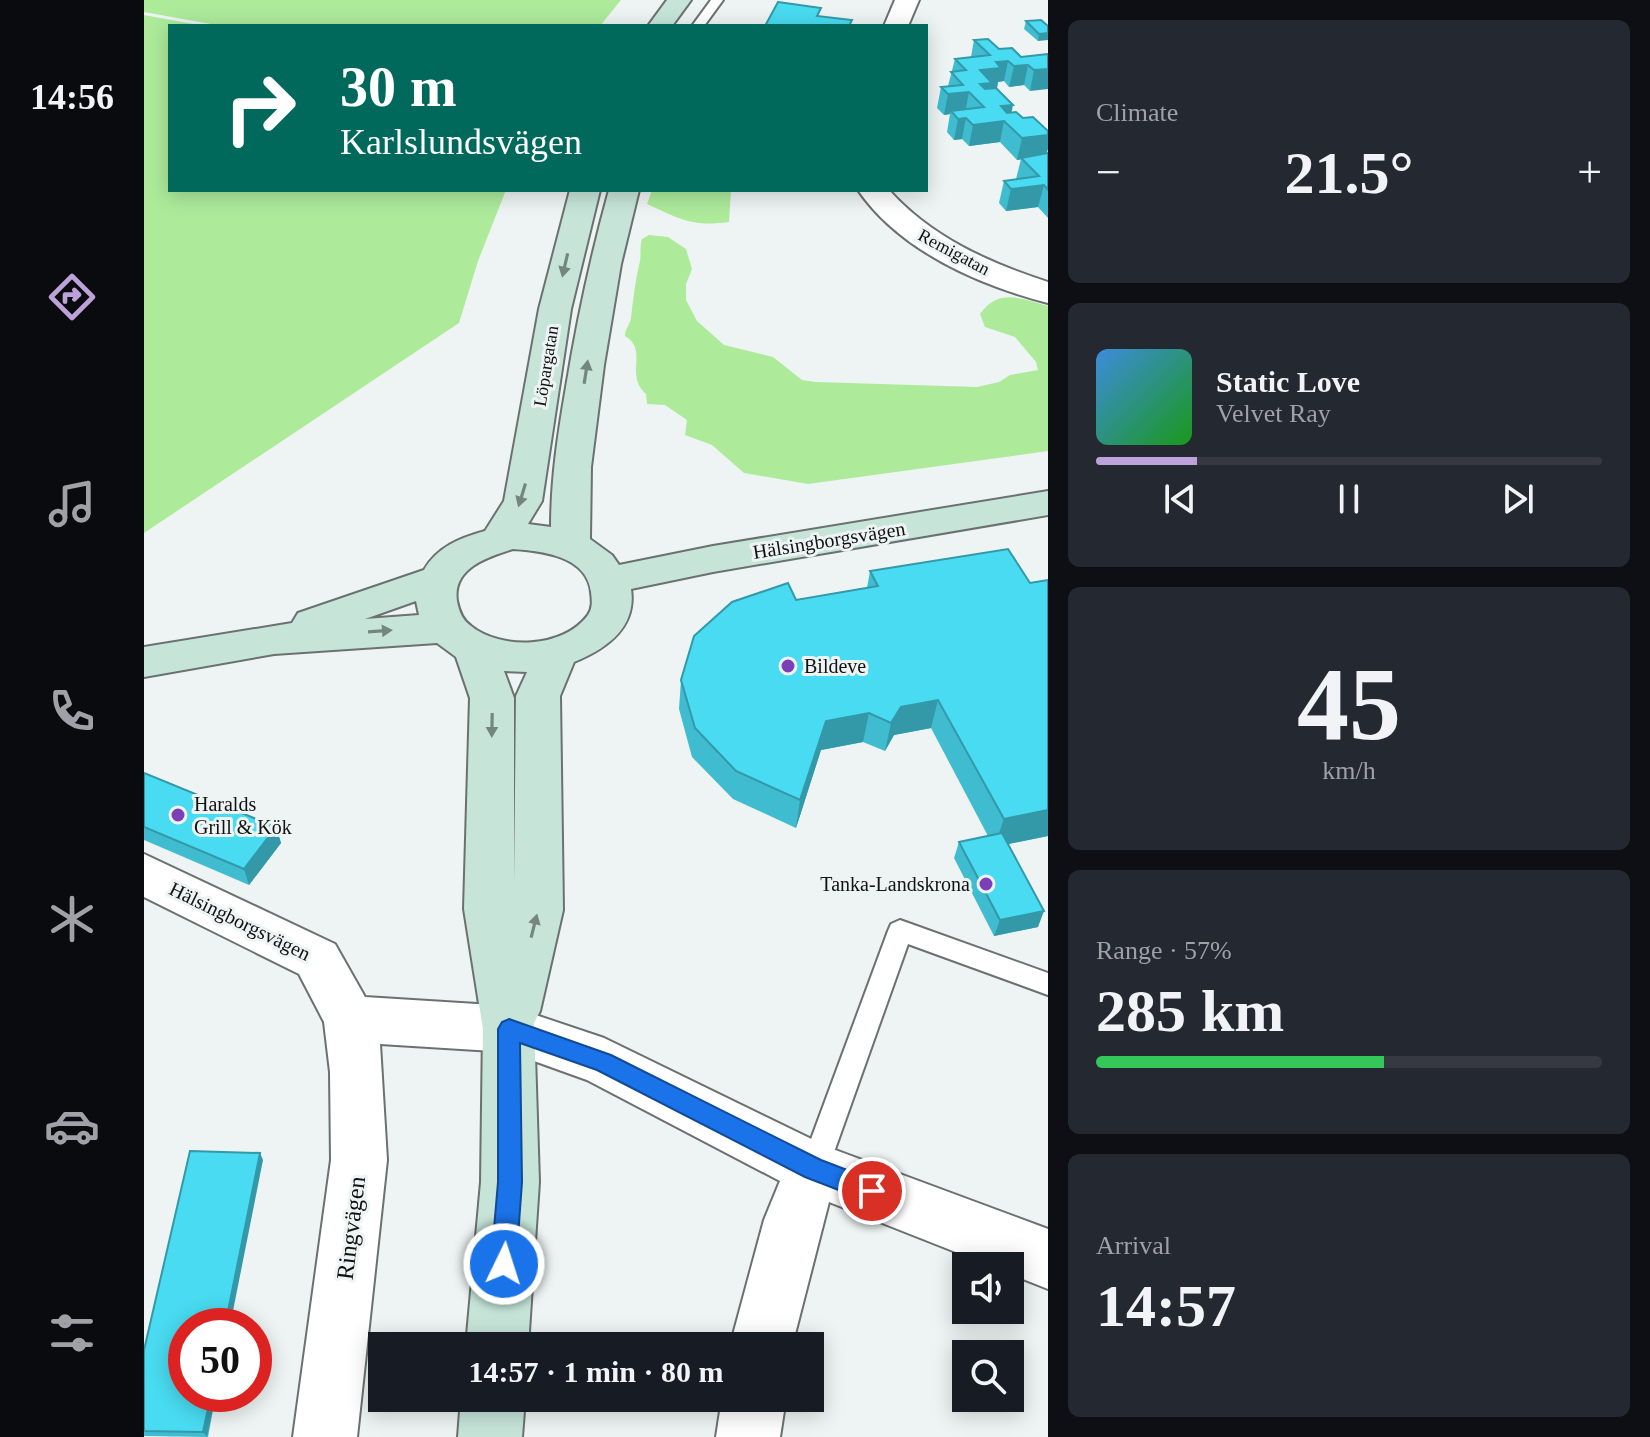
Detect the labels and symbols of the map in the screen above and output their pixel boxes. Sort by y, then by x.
street label: Remigatan [915,225,993,279]
one-way arrow [558,253,571,278]
street label: Löpargatan [530,324,562,408]
one-way arrow [580,359,593,384]
one-way arrow [516,483,528,507]
street label: Hälsingborgsvägen [751,517,907,564]
one-way arrow [368,624,393,637]
place label: Bildeve [804,655,866,677]
marker: Bildeve [779,657,797,675]
one-way arrow [486,713,498,738]
place label: Haralds Grill & Kök [194,793,292,838]
marker: Haralds Grill & Kök [169,806,187,824]
place label: Tanka-Landskrona [820,873,970,895]
marker: Tanka-Landskrona [977,875,995,893]
street label: Hälsingborgsvägen [166,877,314,966]
one-way arrow [528,913,541,938]
pin [838,1157,906,1225]
street label: Ringvägen [332,1175,370,1281]
position arrow [462,1222,546,1306]
speed limit sign: 50 [168,1308,272,1412]

